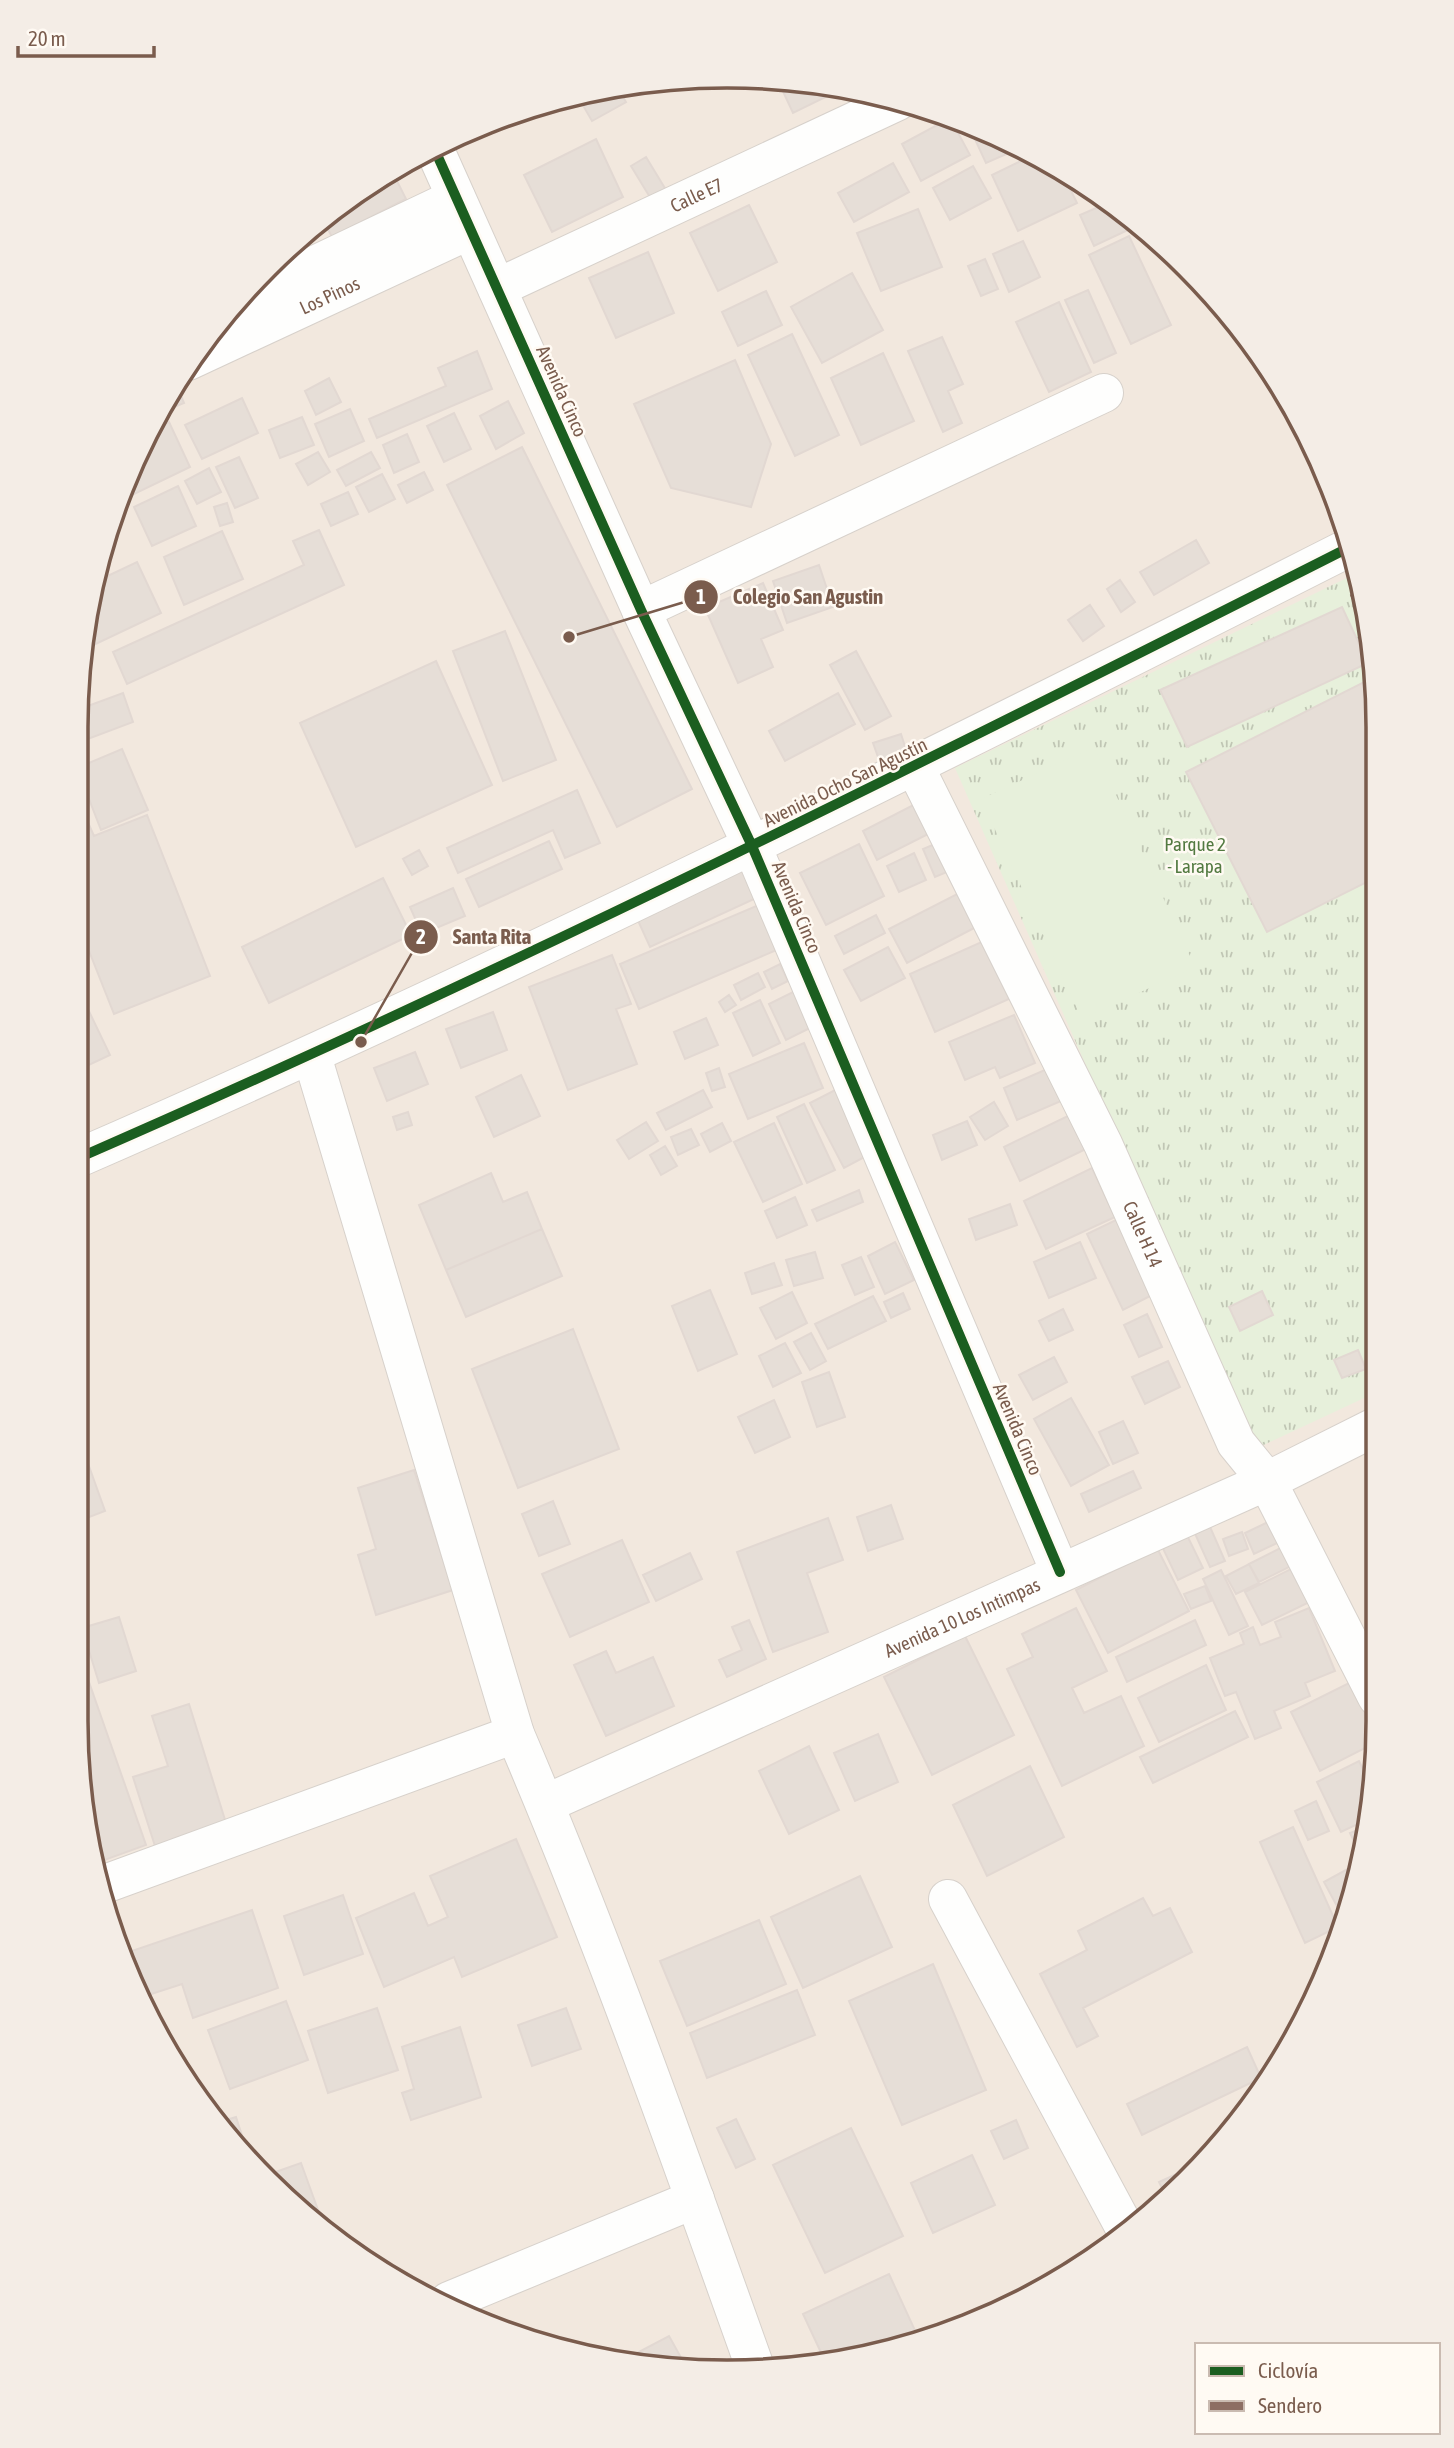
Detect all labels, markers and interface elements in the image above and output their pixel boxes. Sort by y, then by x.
scale bar [18,14,154,58]
text: 20 m [28,26,66,50]
street label: Calle E7 [667,173,726,217]
street label: Los Pinos [296,272,363,319]
street label: Avenida Cinco [532,342,592,440]
callout: Colegio San Agustin [684,576,897,618]
text: 1 [696,584,706,608]
text: Colegio San Agustin [733,584,883,608]
street label: Avenida Ocho San Agustín [759,733,931,831]
park label: Parque 2 - Larapa [1164,833,1226,877]
street label: Avenida Cinco [768,858,826,956]
callout: Santa Rita [404,916,545,958]
text: 2 [416,924,426,948]
text: Santa Rita [453,924,532,948]
street label: Calle H 14 [1119,1198,1167,1271]
street label: Avenida Cinco [989,1380,1047,1478]
street label: Avenida 10 Los Intimpas [881,1573,1044,1662]
legend [1195,2343,1440,2434]
text: Ciclovía [1258,2358,1318,2382]
text: Sendero [1258,2393,1322,2417]

